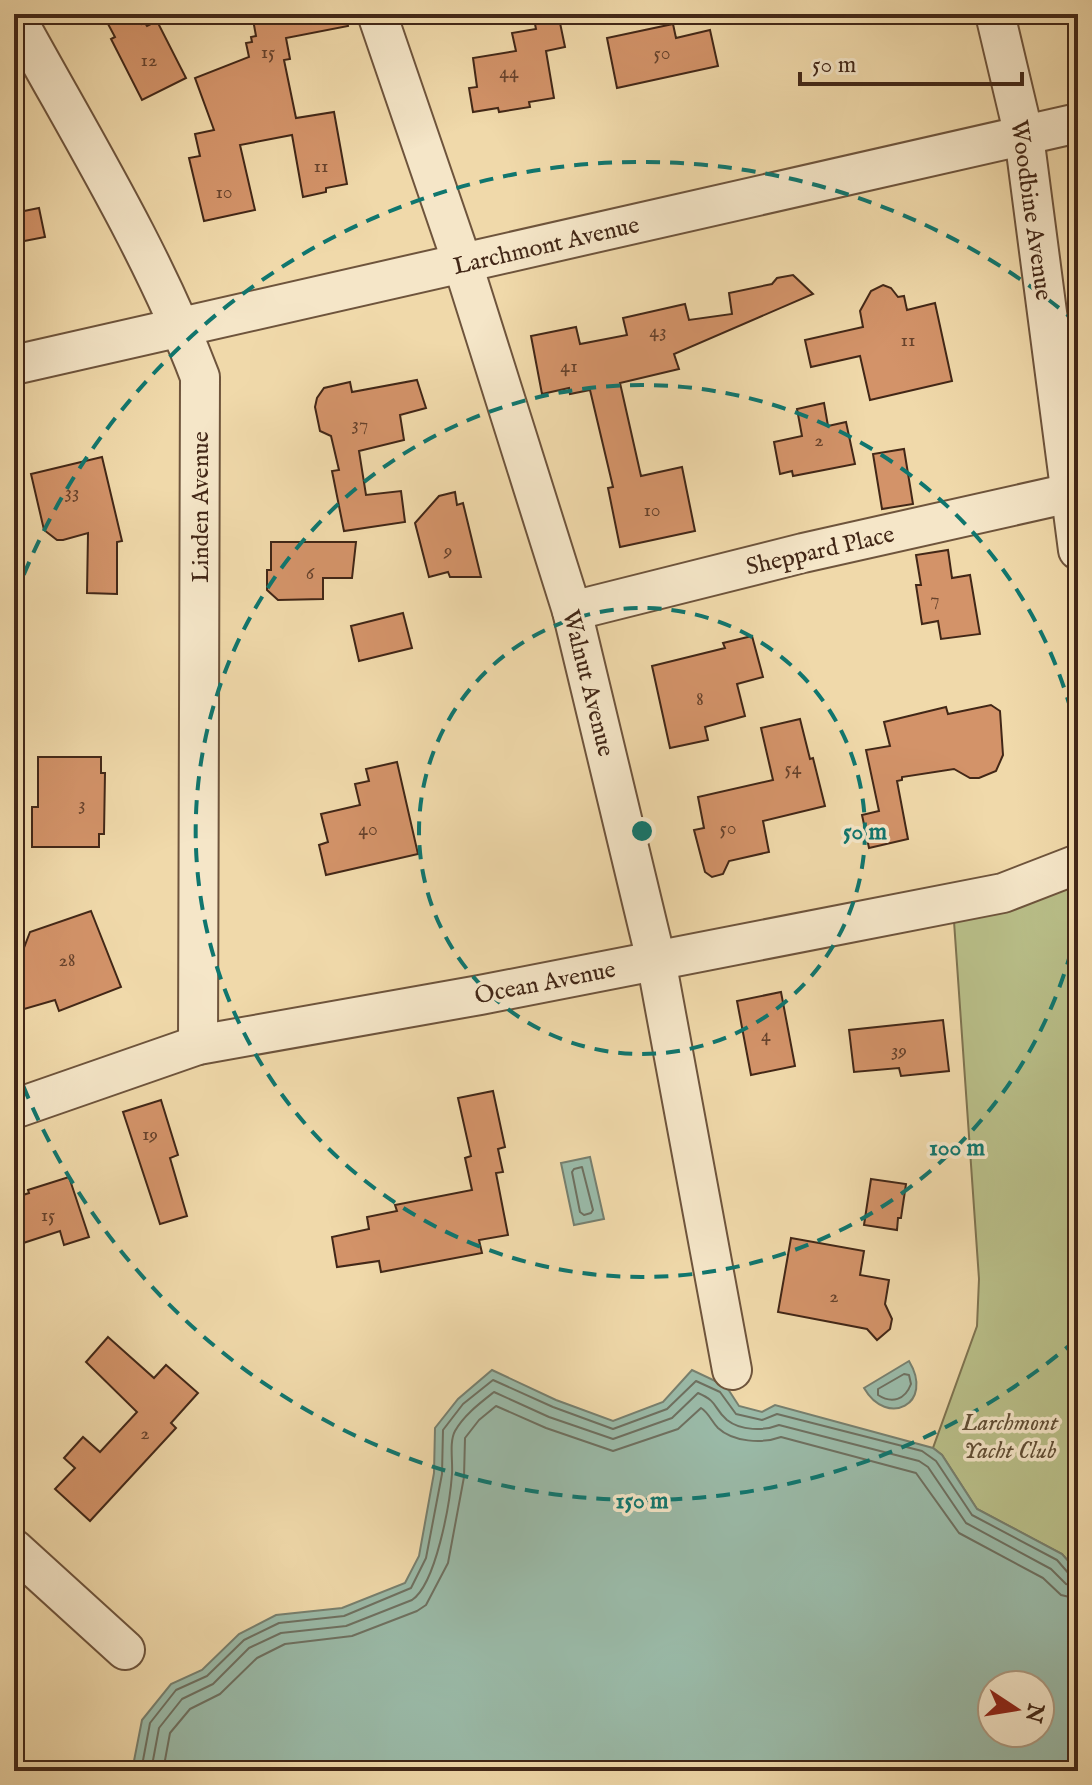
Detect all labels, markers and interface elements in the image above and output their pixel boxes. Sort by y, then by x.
scale bar [800,36,1022,86]
house number: 15 [261,40,275,65]
house number: 50 [654,41,671,66]
house number: 12 [141,48,157,73]
text: 50 m [812,50,856,81]
house number: 44 [499,60,519,85]
street label: Woodbine Avenue [1003,118,1059,302]
house number: 11 [314,154,328,179]
house number: 10 [215,180,233,205]
street label: Larchmont Avenue [450,210,642,283]
house number: 43 [649,319,667,344]
house number: 11 [901,328,915,353]
house number: 41 [560,354,578,379]
house number: 37 [352,412,368,437]
house number: 2 [814,428,824,453]
street label: Linden Avenue [186,431,217,583]
house number: 33 [65,480,79,505]
house number: 10 [643,498,661,523]
street label: Sheppard Place [743,519,898,584]
house number: 9 [443,538,452,563]
house number: 6 [306,561,315,586]
house number: 7 [930,587,940,612]
street label: Walnut Avenue [554,607,621,760]
house number: 8 [696,687,704,712]
house number: 54 [785,756,802,781]
house number: 3 [78,792,86,817]
house number: 50 [720,816,737,841]
house number: 40 [358,817,378,842]
centre of rings [628,817,656,845]
text: 50 m [843,817,888,848]
house number: 28 [58,948,76,973]
street label: Ocean Avenue [472,955,618,1012]
house number: 4 [761,1023,771,1048]
house number: 39 [891,1038,907,1063]
house number: 19 [142,1122,158,1147]
text: 100 m [929,1133,986,1164]
house number: 15 [41,1203,55,1228]
house number: 2 [829,1284,839,1309]
park label: Larchmont Yacht Club [961,1408,1059,1467]
house number: 2 [140,1421,150,1446]
text: 150 m [615,1486,669,1517]
north arrow [976,1669,1056,1749]
text: N [1018,1700,1049,1725]

